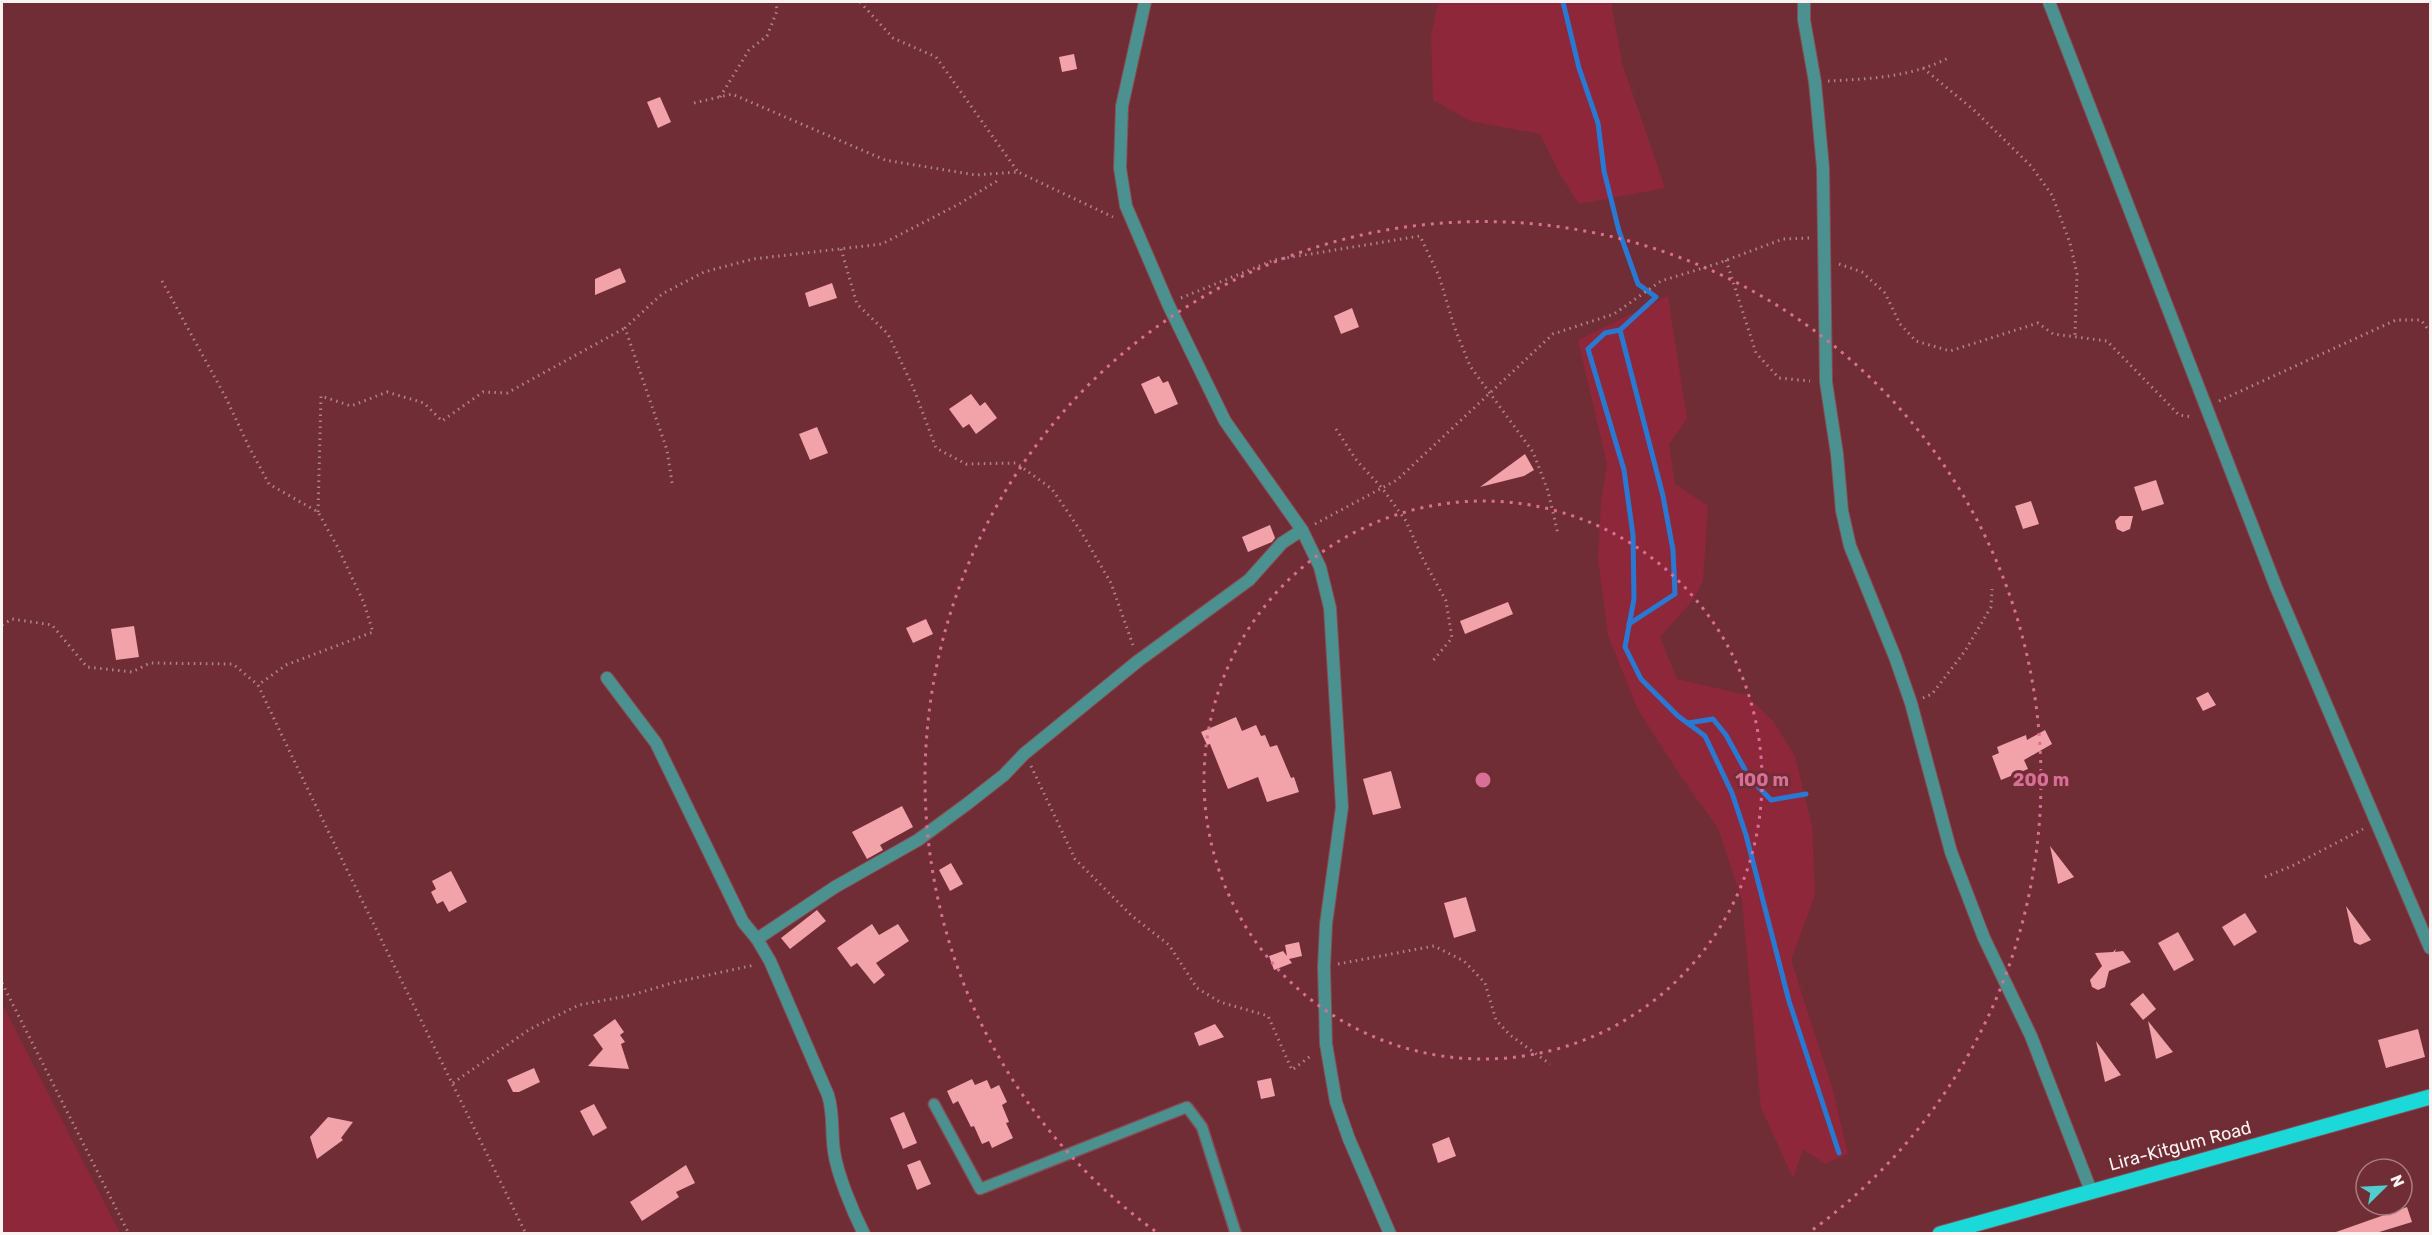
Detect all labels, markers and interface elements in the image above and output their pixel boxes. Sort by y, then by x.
text: 100 m [1735,769,1789,791]
text: 200 m [2013,769,2069,791]
centre of rings [1473,770,1493,790]
street label: Lira-Kitgum Road [2106,1116,2254,1176]
north arrow [2354,1157,2414,1217]
text: N [2386,1172,2408,1190]

